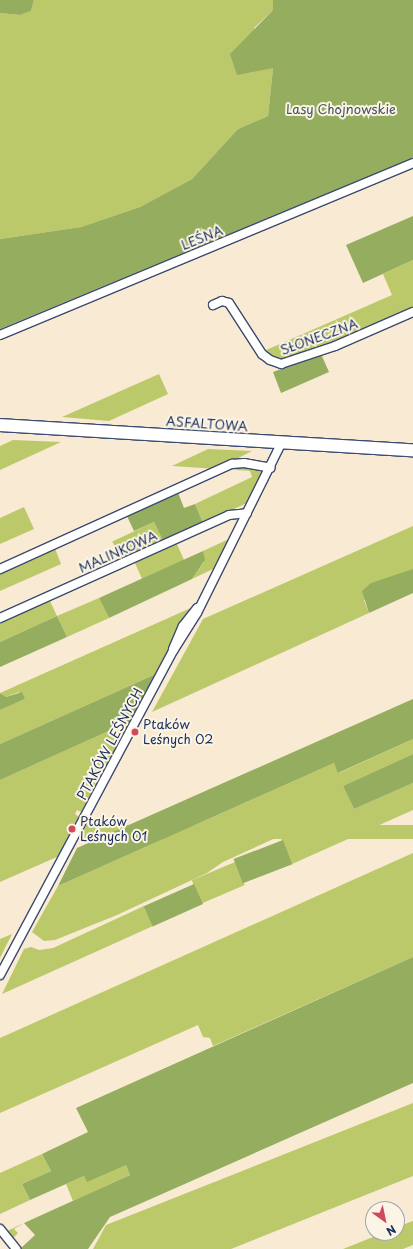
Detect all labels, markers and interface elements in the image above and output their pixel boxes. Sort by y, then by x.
park label: Lasy Chojnowskie [286,101,396,117]
street label: LEŚNA [179,223,225,253]
street label: SŁONECZNA [278,316,360,358]
street label: ASFALTOWA [165,413,249,435]
street label: MALINKOWA [76,528,160,576]
street label: PTAKÓW LEŚNYCH [74,686,146,802]
place label: Ptaków Leśnych 02 [143,717,215,748]
marker: Ptaków Leśnych 02 [130,727,140,737]
place label: Ptaków Leśnych 01 [80,814,149,845]
marker: Ptaków Leśnych 01 [67,824,77,834]
north arrow [365,1201,405,1241]
text: N [383,1221,400,1240]

